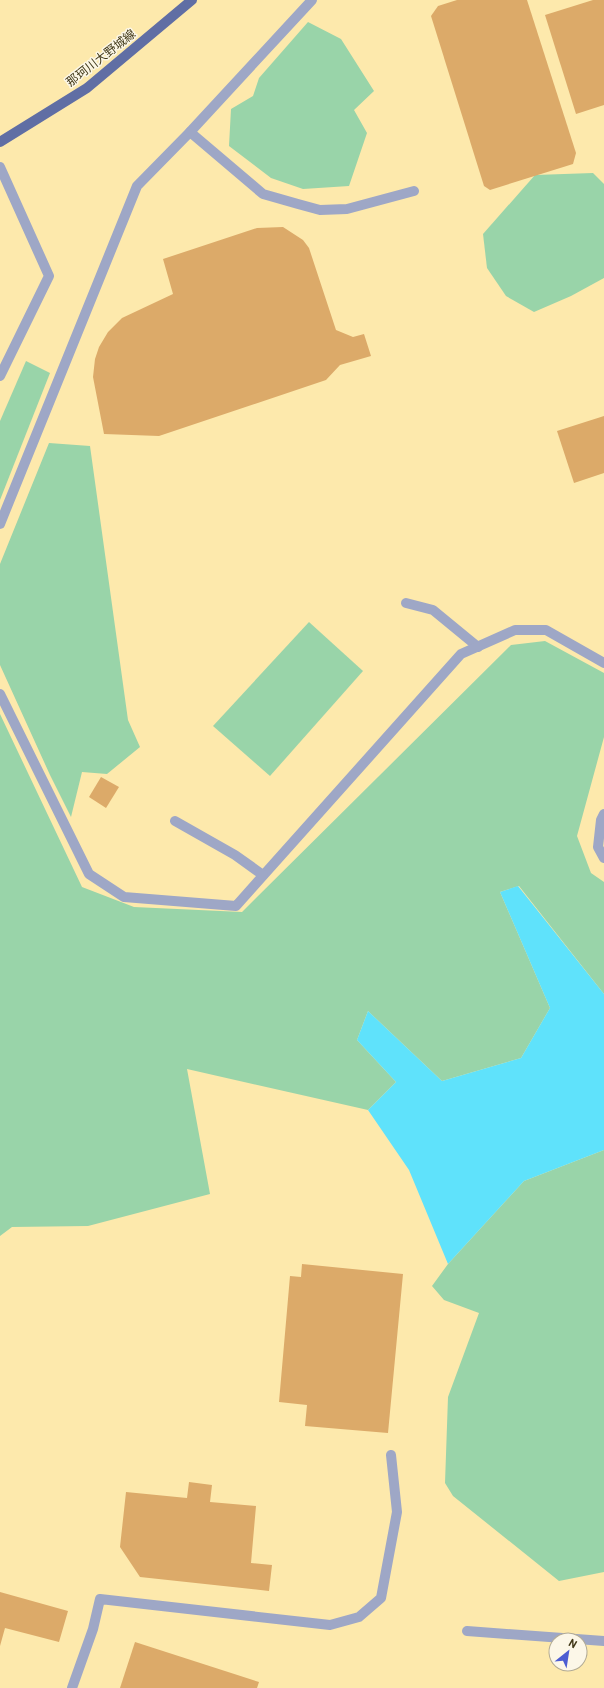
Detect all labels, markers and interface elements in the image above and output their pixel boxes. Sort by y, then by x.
street label: 那珂川大野城線 [63,26,138,89]
north arrow [548,1632,588,1672]
text: N [567,1635,580,1650]

